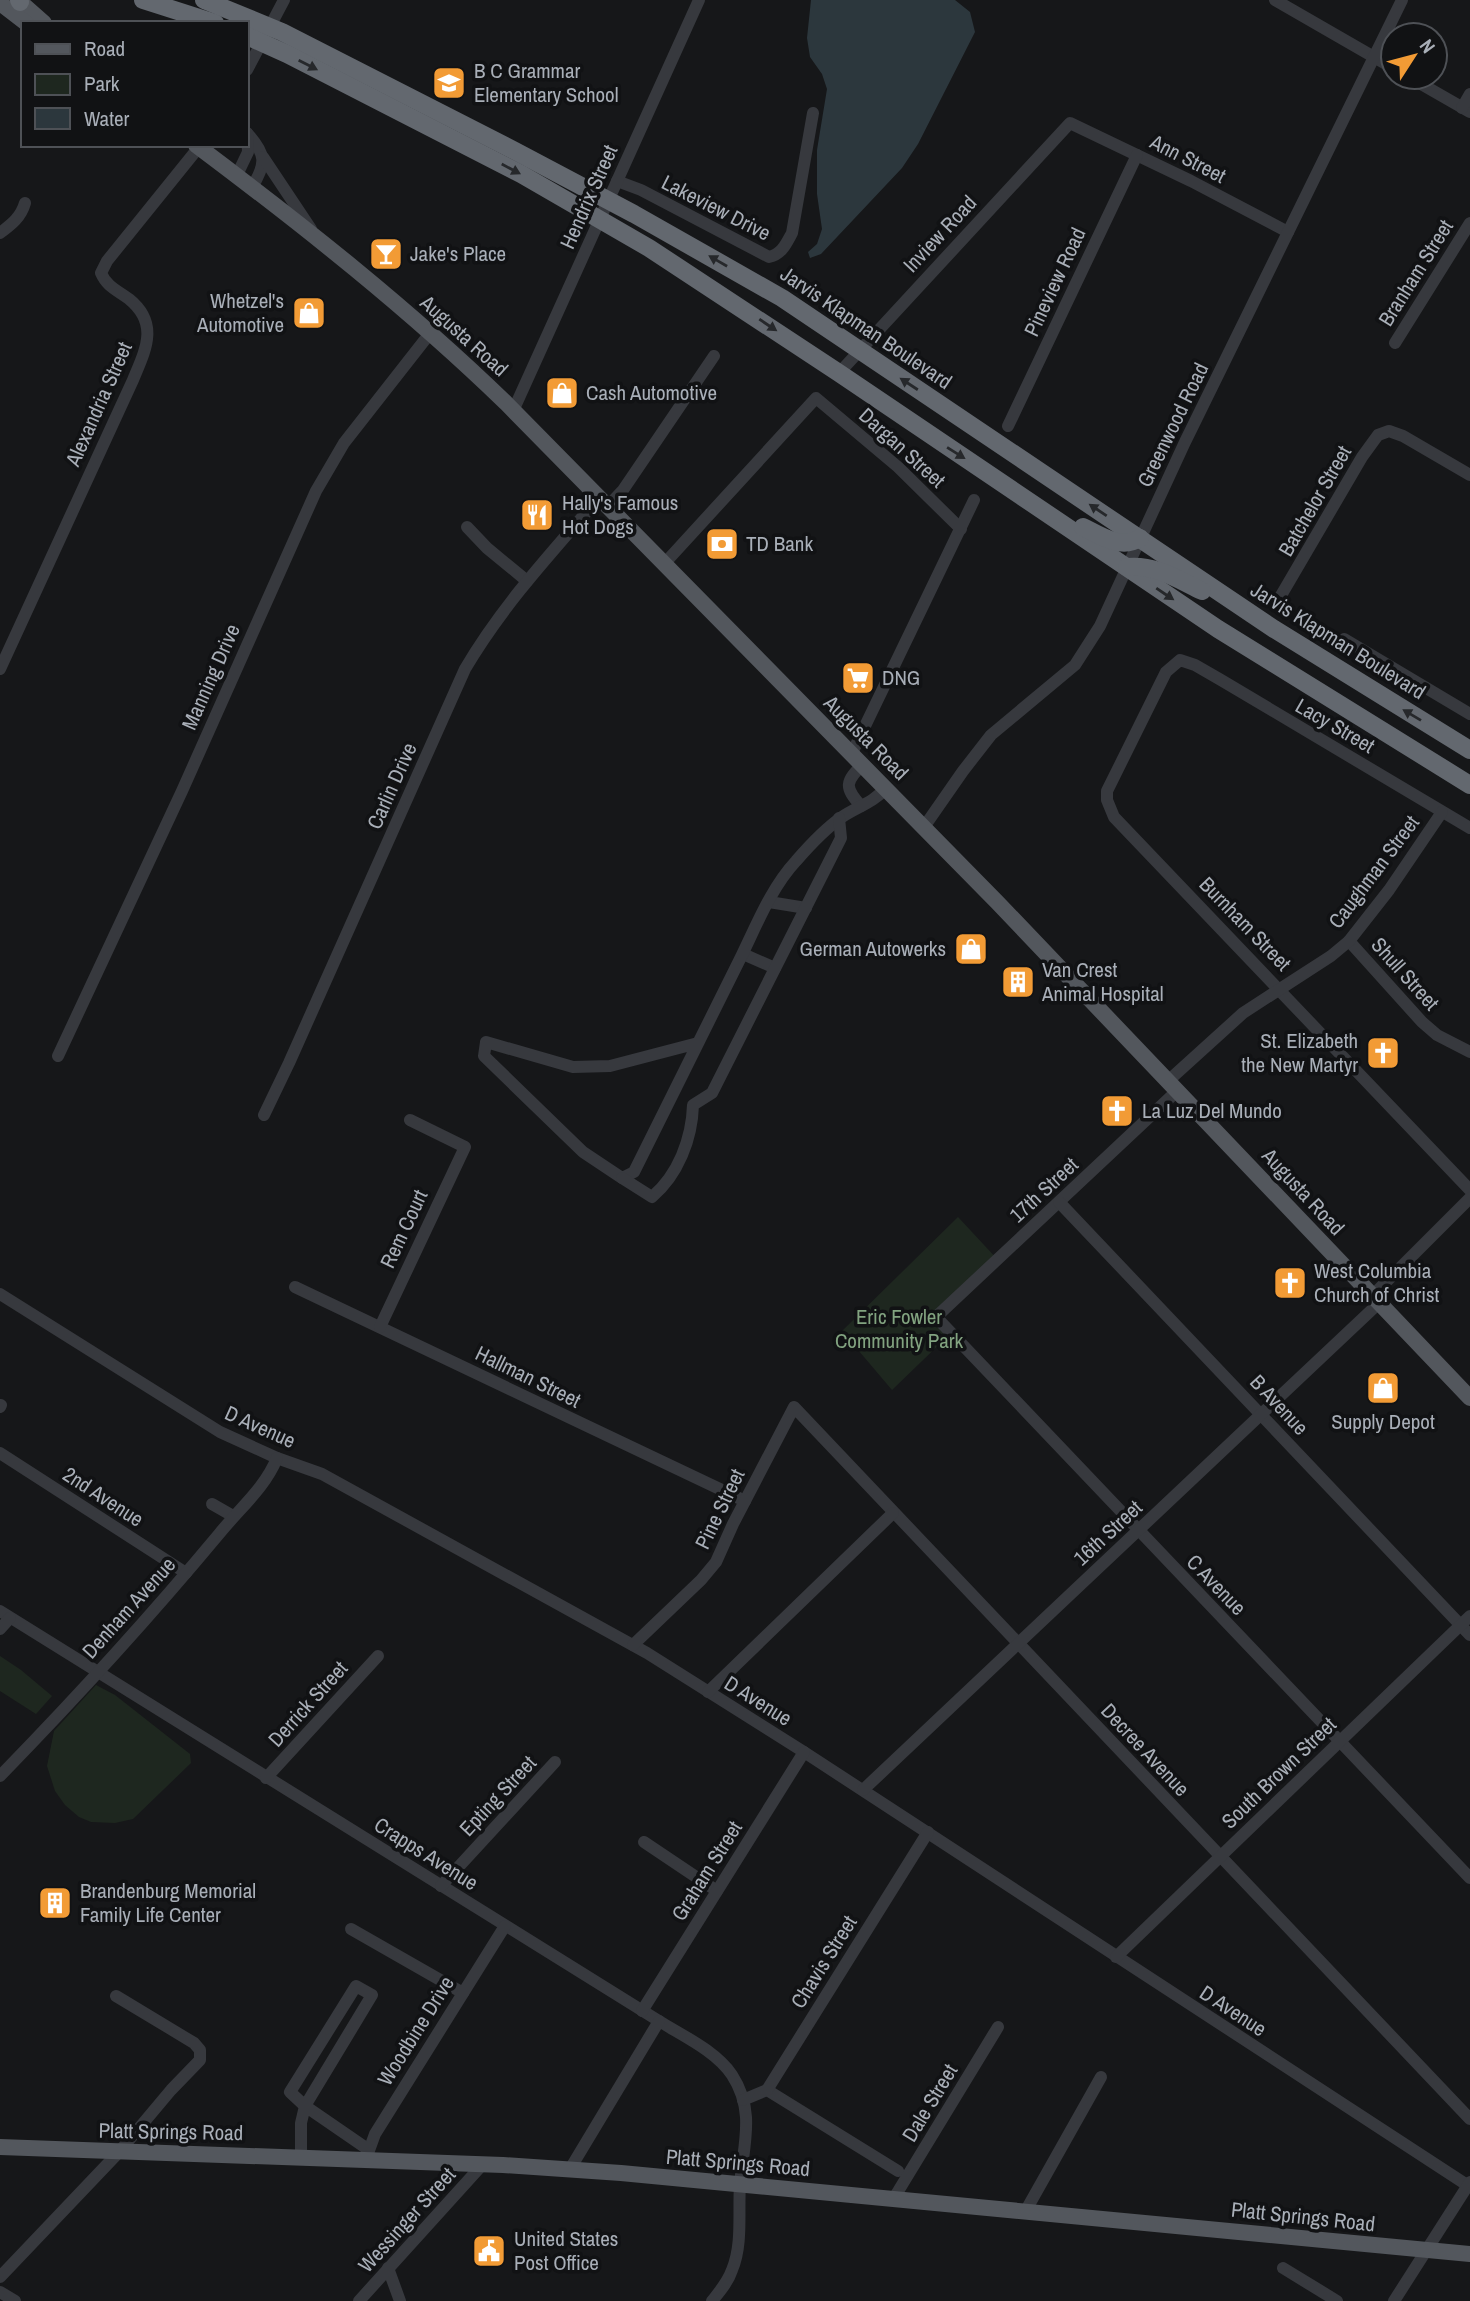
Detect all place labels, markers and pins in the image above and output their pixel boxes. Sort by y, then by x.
place label: B C Grammar Elementary School [474,56,619,109]
school or university icon: B C Grammar Elementary School [430,64,468,102]
bar icon: Jake's Place [367,235,405,273]
place label: Jake's Place [410,239,506,268]
place label: Whetzel's Automotive [196,286,284,339]
shop icon: Whetzel's Automotive [290,294,328,332]
shop icon: Cash Automotive [543,374,581,412]
place label: Cash Automotive [586,378,717,407]
place label: Hally's Famous Hot Dogs [562,488,678,541]
restaurant icon: Hally's Famous Hot Dogs [518,496,556,534]
bank icon: TD Bank [703,525,741,563]
place label: TD Bank [746,529,813,558]
supermarket icon: DNG [839,659,877,697]
place label: DNG [882,663,920,692]
shop icon: German Autowerks [952,930,990,968]
place label: German Autowerks [800,934,946,963]
place label: Van Crest Animal Hospital [1041,955,1164,1008]
building icon: Van Crest Animal Hospital [999,963,1037,1001]
place label: St. Elizabeth the New Martyr [1241,1026,1358,1079]
church icon: St. Elizabeth the New Martyr [1364,1034,1402,1072]
church icon: La Luz Del Mundo [1098,1092,1136,1130]
place label: La Luz Del Mundo [1142,1096,1282,1125]
place label: West Columbia Church of Christ [1314,1256,1440,1309]
church icon: West Columbia Church of Christ [1271,1264,1309,1302]
shop icon: Supply Depot [1364,1369,1402,1407]
place label: Supply Depot [1331,1407,1435,1436]
place label: Brandenburg Memorial Family Life Center [80,1876,256,1929]
building icon: Brandenburg Memorial Family Life Center [36,1884,74,1922]
place label: United States Post Office [514,2224,618,2277]
public building icon: United States Post Office [470,2232,508,2270]

